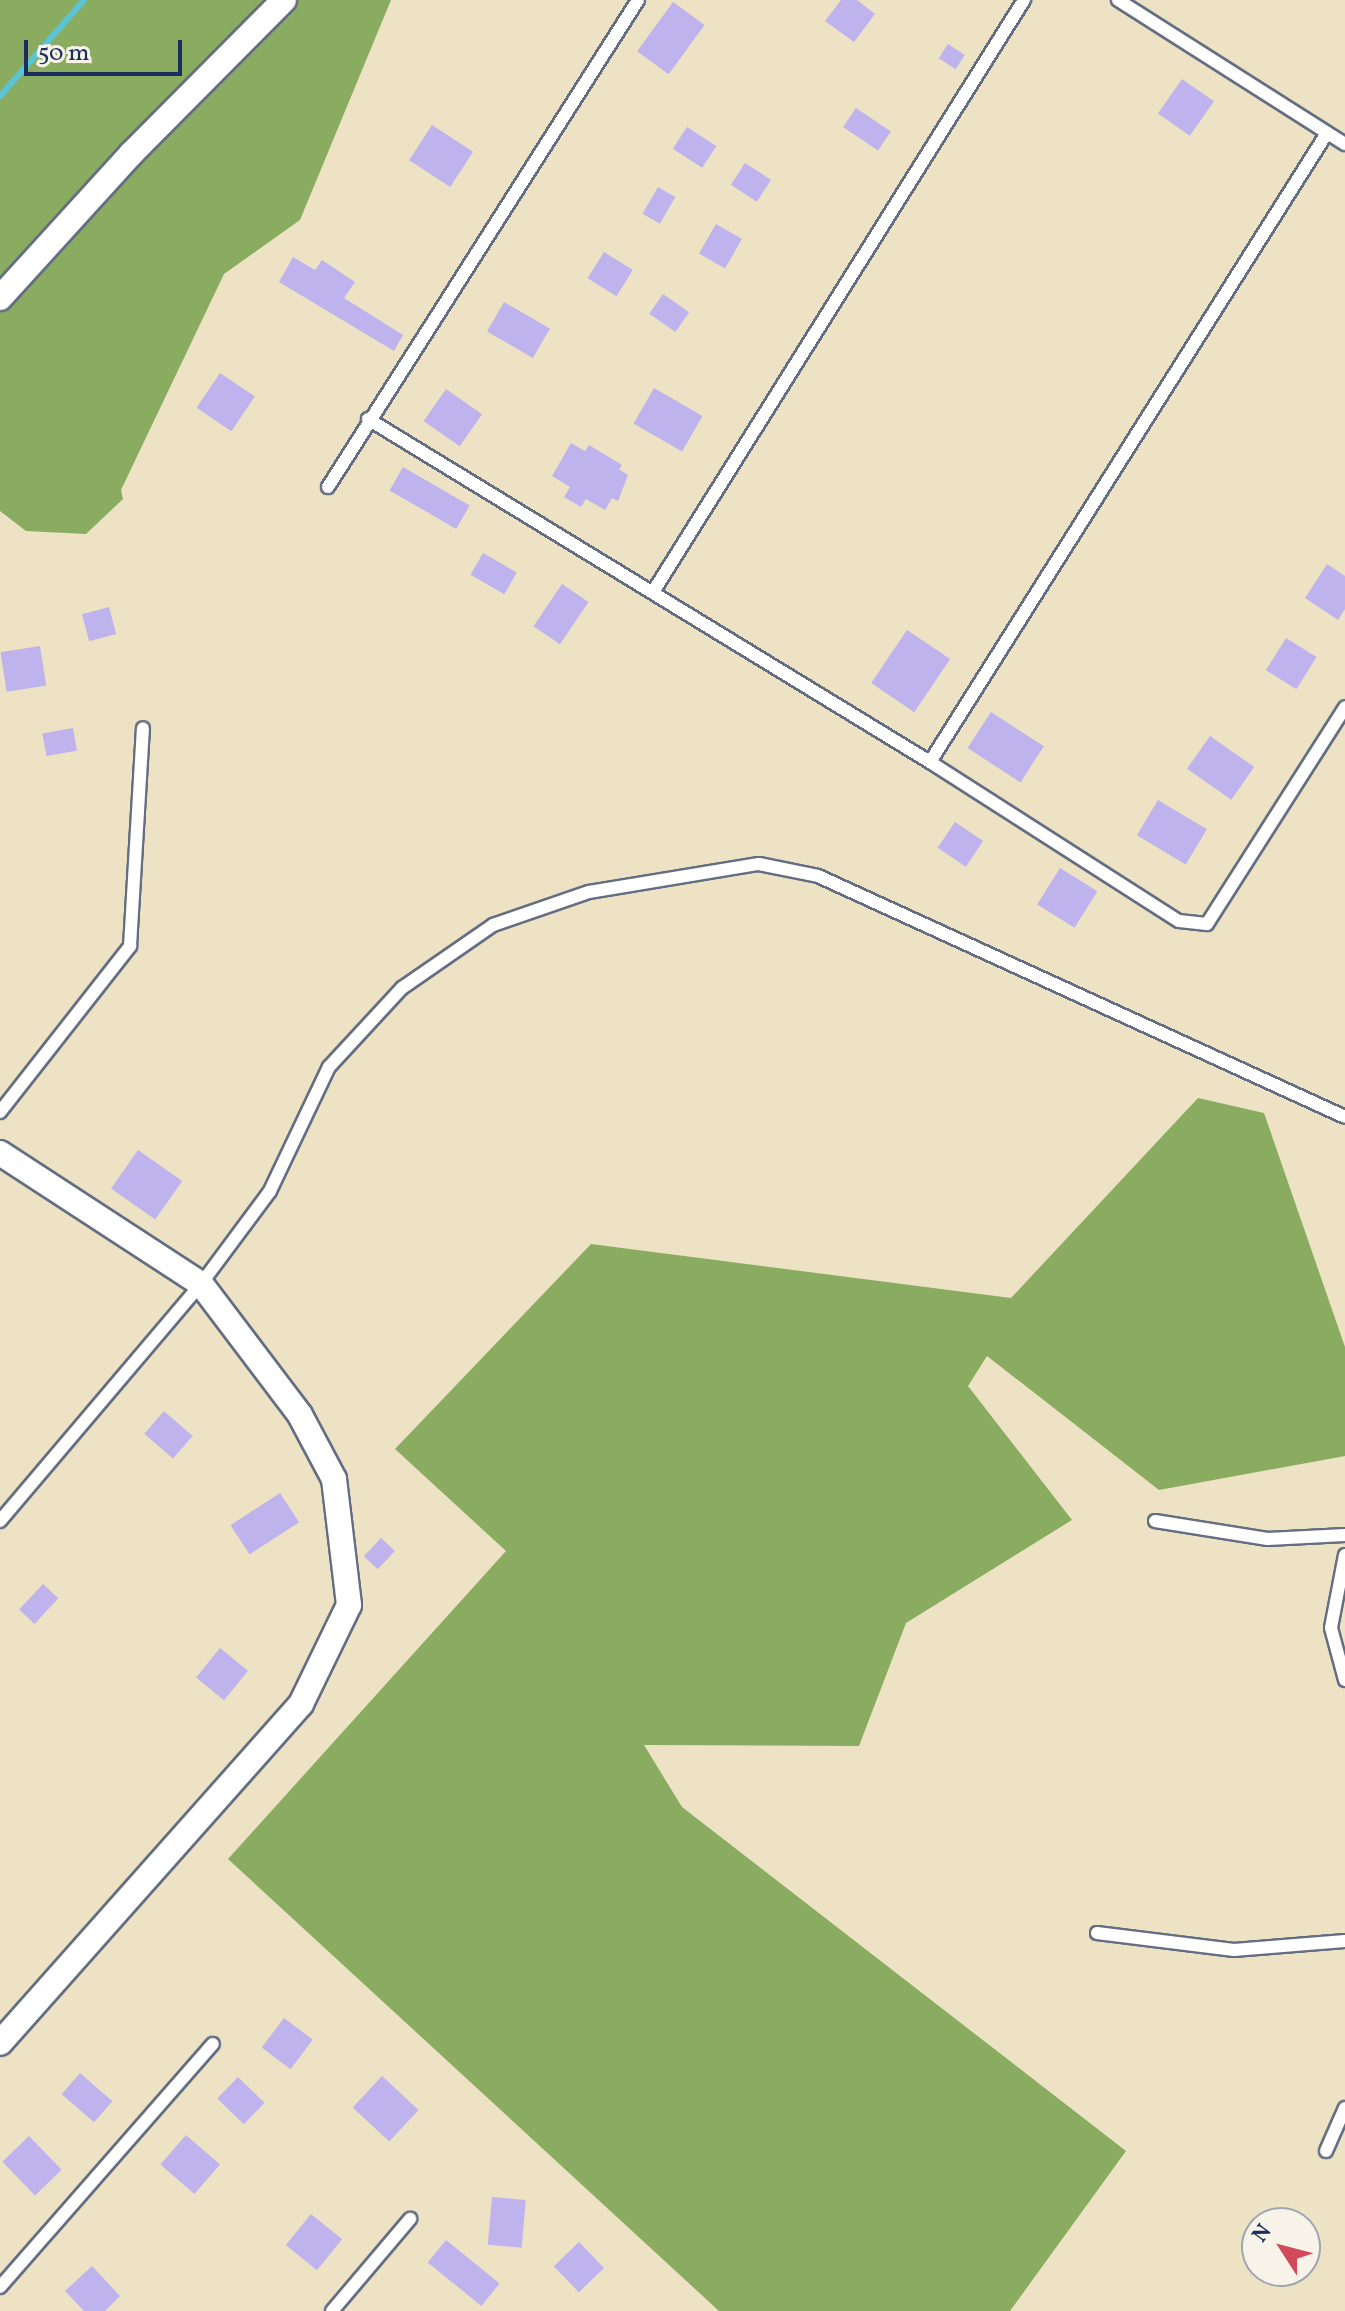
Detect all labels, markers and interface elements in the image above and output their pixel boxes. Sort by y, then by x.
scale bar [28,24,186,74]
text: 50 m [38,37,90,71]
north arrow [1241,2207,1321,2287]
text: N [1246,2218,1280,2249]

